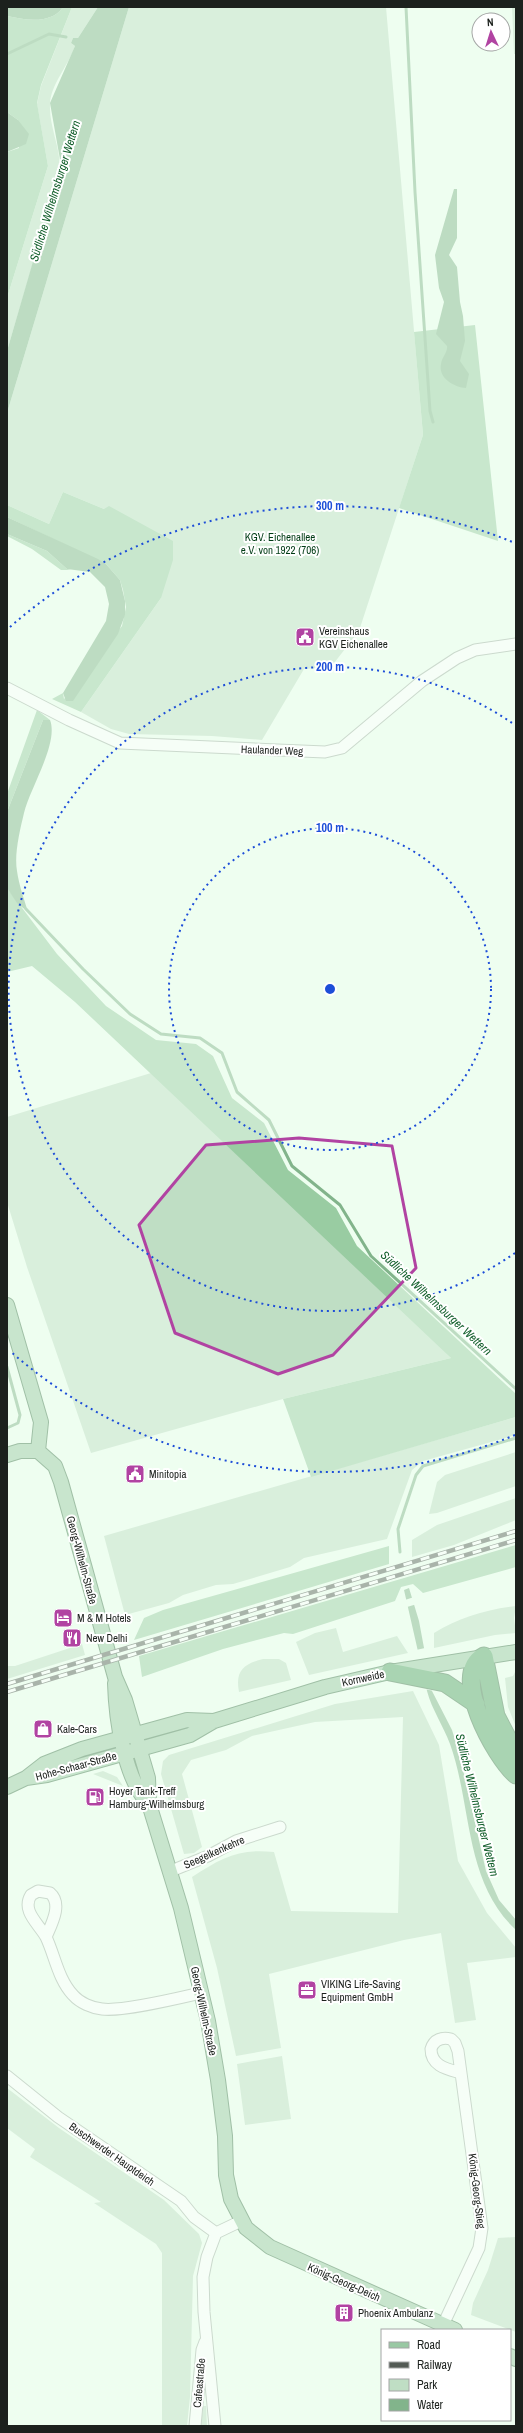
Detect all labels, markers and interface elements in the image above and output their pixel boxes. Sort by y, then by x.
north arrow [471,12,511,52]
text: N [487,15,494,29]
water label: Südliche Wilhelmsburger Wettern [26,119,84,263]
text: 300 m [316,498,344,514]
park label: KGV. Eichenallee e.V. von 1922 (706) [241,530,319,557]
place label: Vereinshaus KGV Eichenallee [319,624,388,651]
public building icon: Vereinshaus KGV Eichenallee [294,626,316,648]
text: 200 m [316,659,344,675]
street label: Haulander Weg [241,742,303,758]
text: 100 m [316,820,344,836]
centre of rings [323,982,337,996]
water label: Südliche Wilhelmsburger Wettern [377,1247,495,1359]
public building icon: Minitopia [124,1463,146,1485]
place label: Minitopia [149,1467,187,1481]
street label: Georg-Wilhelm-Straße [63,1514,101,1606]
hotel icon: M & M Hotels [52,1607,74,1629]
place label: M & M Hotels [77,1611,132,1625]
restaurant icon: New Delhi [61,1627,83,1649]
place label: New Delhi [86,1631,128,1645]
street label: Kornweide [340,1667,386,1689]
shop icon: Kale-Cars [32,1718,54,1740]
place label: Kale-Cars [57,1722,98,1736]
water label: Südliche Wilhelmsburger Wettern [451,1732,503,1878]
street label: Hohe-Schaar-Straße [34,1748,118,1784]
place label: Hoyer Tank-Treff Hamburg-Wilhelmsburg [109,1784,204,1811]
fuel station icon: Hoyer Tank-Treff Hamburg-Wilhelmsburg [84,1786,106,1808]
street label: Seegelkenkehre [181,1832,247,1872]
street label: Georg-Wilhelm-Straße [188,1965,220,2057]
place label: VIKING Life-Saving Equipment GmbH [321,1977,400,2004]
office icon: VIKING Life-Saving Equipment GmbH [296,1979,318,2001]
street label: Buschwerder Hauptdeich [67,2119,157,2189]
street label: König-Georg-Stieg [465,2153,489,2229]
street label: König-Georg-Deich [305,2260,383,2304]
building icon: Phoenix Ambulanz [333,2302,355,2324]
place label: Phoenix Ambulanz [358,2306,434,2320]
legend [381,2329,511,2421]
text: Road [417,2337,441,2353]
text: Railway [417,2357,452,2373]
street label: Cafeastraße [190,2358,208,2408]
text: Park [417,2377,437,2393]
text: Water [417,2397,444,2413]

